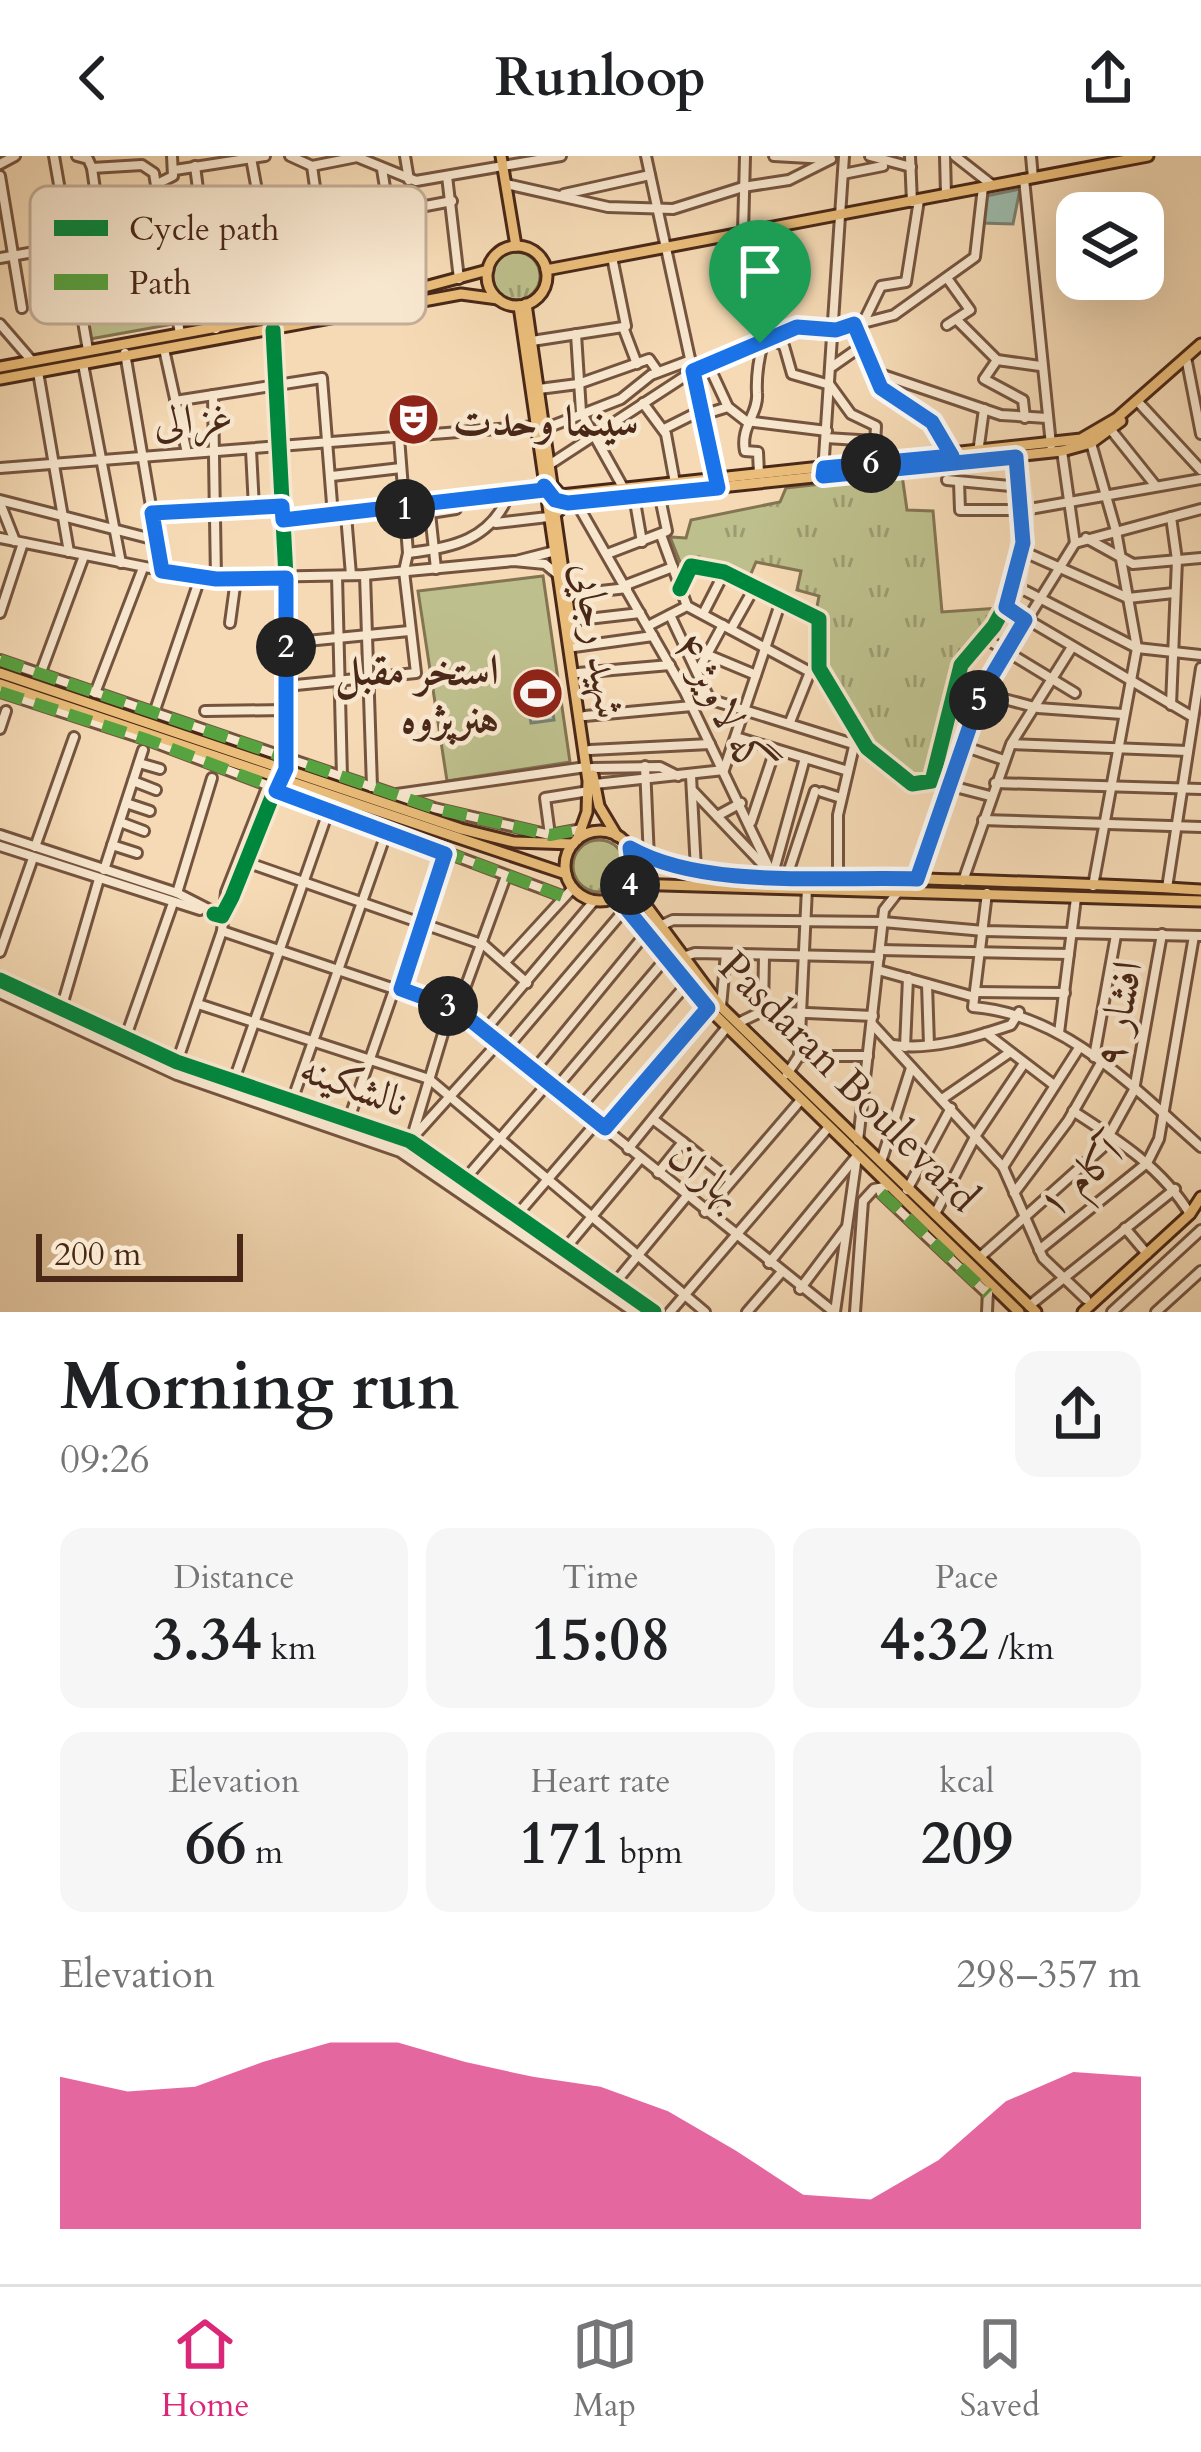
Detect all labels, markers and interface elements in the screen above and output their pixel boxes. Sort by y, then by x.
text: Runloop [495,42,706,115]
icon: back [60,45,126,111]
icon: share [1075,45,1141,111]
legend [30,186,426,324]
map controls [1056,192,1164,300]
button: layers [1056,192,1164,300]
text: Cycle path [129,207,279,252]
pin [709,220,811,343]
icon: arrive [727,238,793,304]
text: Path [129,261,191,306]
street label: غزالی [152,388,235,451]
theatre icon: سینما وحدت [386,392,442,448]
place label: سینما وحدت [453,393,639,450]
pin: 6 [841,433,901,493]
text: 6 [863,440,879,485]
pin: 1 [375,479,435,539]
text: 1 [397,486,413,531]
street label: شهید رجایی [558,558,639,723]
pin: 2 [256,617,316,677]
street label: گه لاویژ ۴ [660,621,785,787]
text: 2 [278,624,294,669]
place label: استخر مقبل هنرپژوه [335,642,499,747]
sports icon: استخر مقبل هنرپژوه [510,665,566,721]
pin: 5 [949,670,1009,730]
text: 5 [971,677,987,722]
pin: 4 [600,855,660,915]
text: 4 [622,862,638,907]
street label: Pasdaran Boulevard [706,939,992,1225]
street label: افشار ۹ [1080,956,1157,1073]
pin: 3 [418,976,478,1036]
text: 3 [440,983,456,1028]
street label: نالشکینه [292,1040,415,1131]
street label: آکام ۱ [1025,1123,1143,1236]
street label: بهاران [656,1127,756,1223]
scale bar [36,1228,243,1281]
text: 200 m [54,1232,141,1277]
text: Morning run [60,1343,459,1432]
button: share [1015,1351,1141,1477]
text: 09:26 [60,1433,150,1486]
text: Distance [174,1555,294,1600]
text: Time [562,1555,639,1600]
text: Pace [935,1555,999,1600]
text: 3.34 [152,1600,262,1681]
text: 15:08 [530,1600,671,1681]
text: 4:32 [879,1600,989,1681]
text: km [262,1626,316,1671]
text: /km [989,1626,1054,1671]
text: Elevation [169,1759,300,1804]
text: Heart rate [531,1759,670,1804]
text: kcal [939,1759,995,1804]
text: 66 [185,1804,247,1885]
text: 171 [518,1804,611,1885]
text: 209 [921,1804,1013,1885]
text: m [247,1830,283,1875]
text: bpm [611,1830,683,1875]
text: Elevation [60,1948,215,2001]
text: 298–357 m [956,1948,1141,2001]
tab: Home [161,2311,249,2428]
tab: Map [572,2311,638,2428]
tab: Saved [960,2311,1040,2428]

